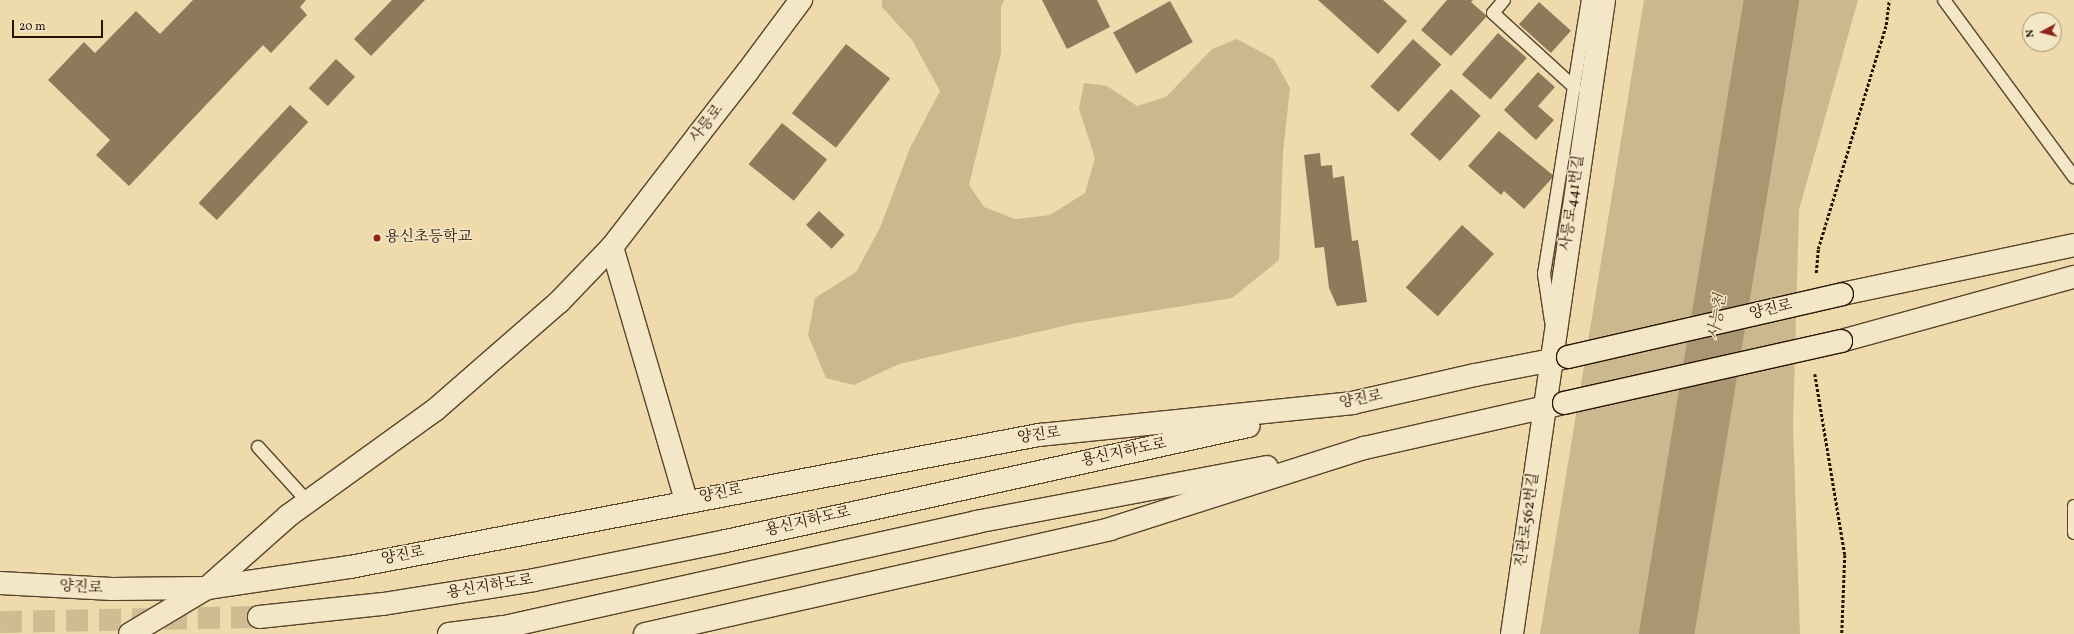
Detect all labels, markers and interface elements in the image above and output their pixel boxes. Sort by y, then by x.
scale bar [14,12,105,38]
north arrow [2022,12,2062,52]
text: 20 m [19,19,46,35]
text: N [2023,29,2039,38]
street label: 사릉로 [687,101,727,147]
street label: 사릉로441번길 [1557,154,1589,252]
place label: 용신초등학교 [385,229,472,247]
marker: 용신초등학교 [372,233,382,243]
water label: 사능천 [1705,293,1731,341]
street label: 양진로 [1748,296,1794,324]
street label: 양진로 [1338,387,1384,413]
street label: 양진로 [1016,424,1062,448]
street label: 용신지하도로 [1080,435,1168,471]
street label: 진관로562번길 [1512,472,1544,568]
street label: 양진로 [698,481,744,507]
street label: 용신지하도로 [764,503,852,541]
street label: 양진로 [380,543,426,569]
street label: 용신지하도로 [446,571,534,603]
street label: 양진로 [59,578,103,598]

